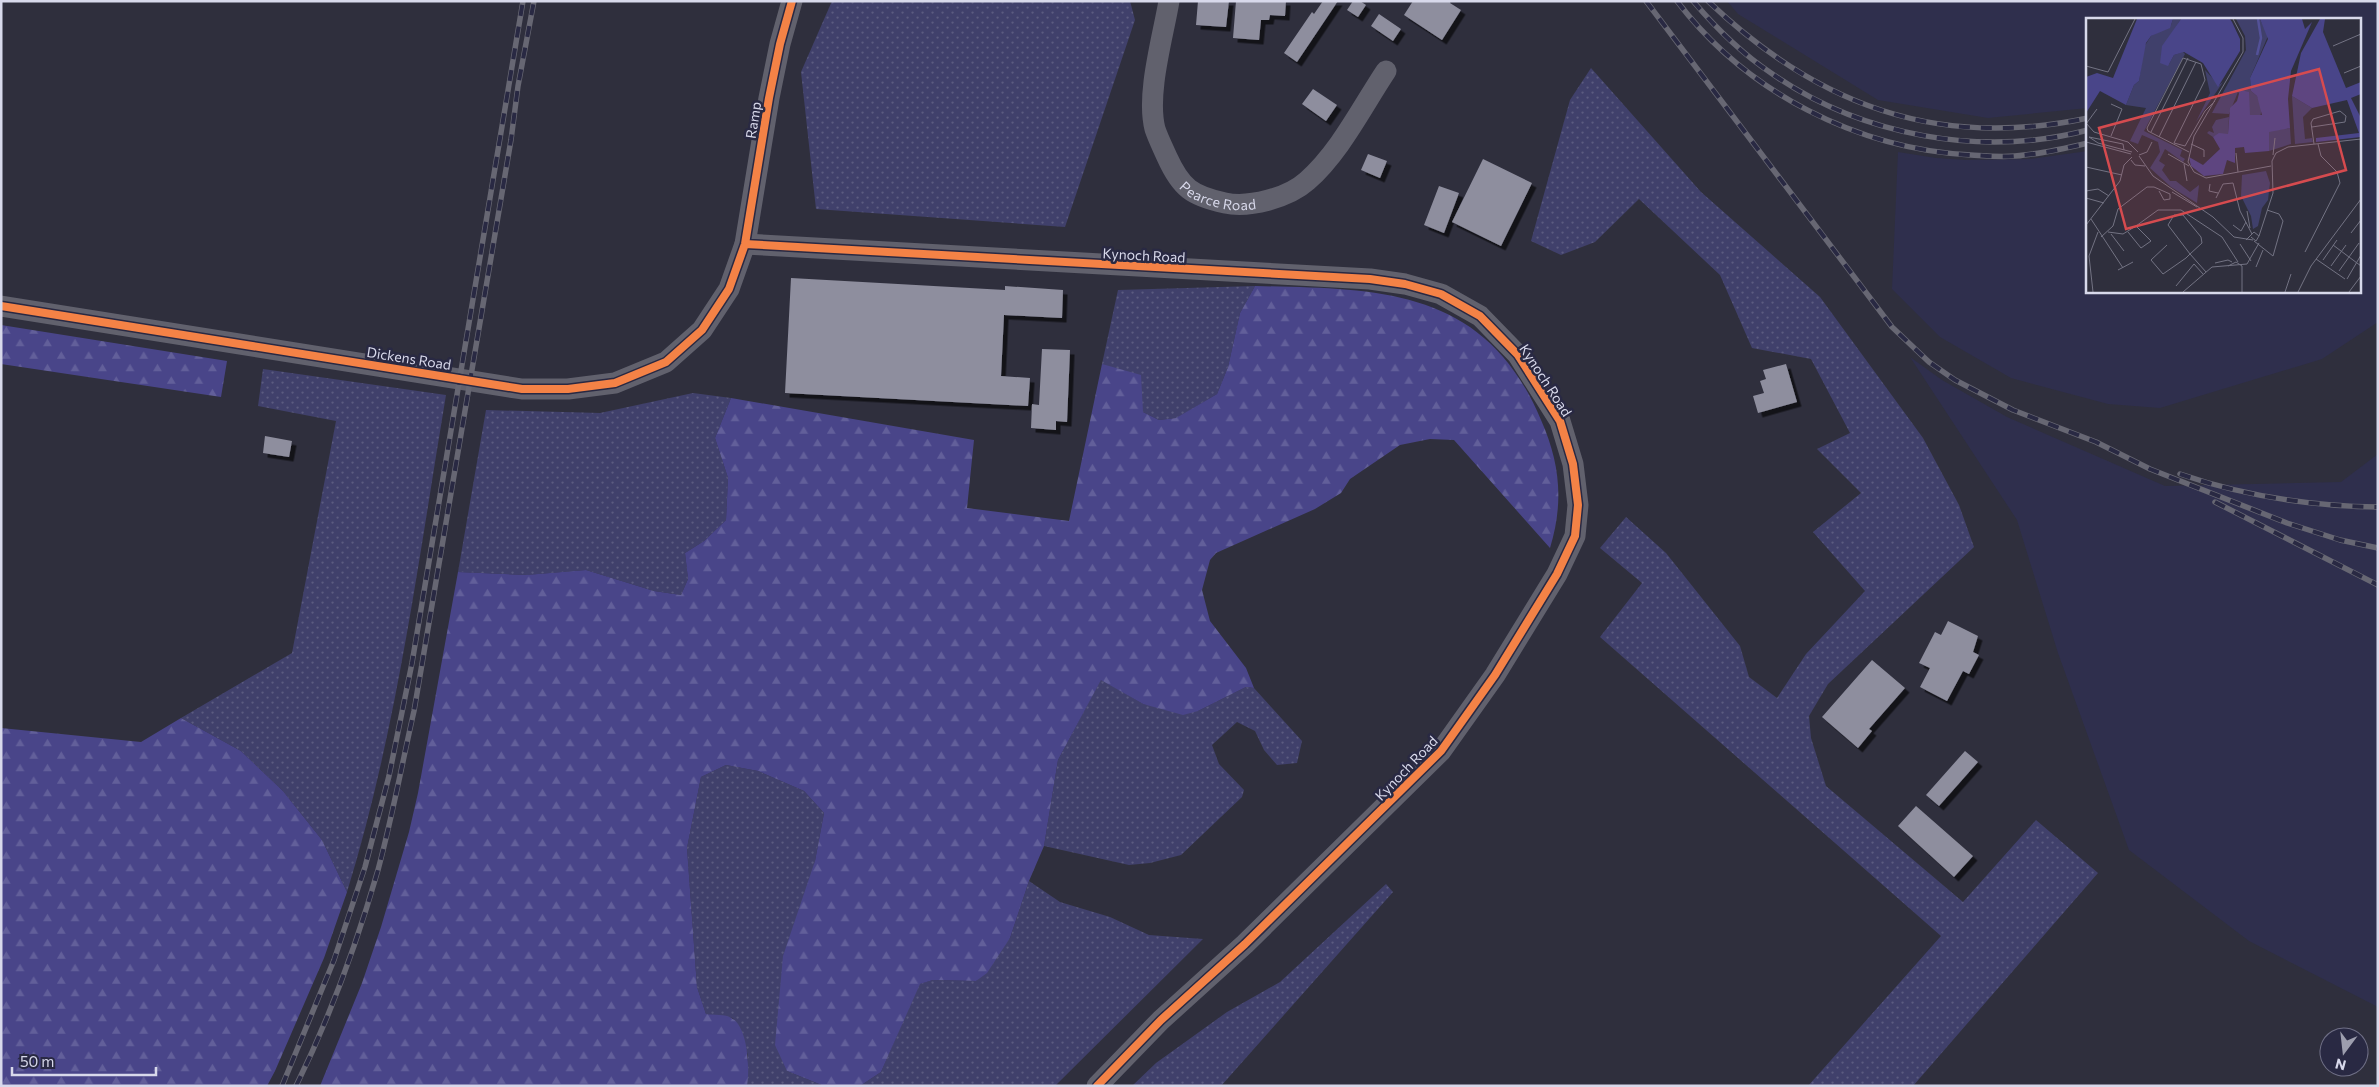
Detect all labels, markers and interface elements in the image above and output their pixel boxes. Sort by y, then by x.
inset map [2086,18,2362,292]
street label: Ramp [742,100,764,140]
street label: Pearce Road [1177,177,1257,213]
street label: Kynoch Road [1102,244,1186,266]
street label: Kynoch Road [1516,341,1576,419]
street label: Dickens Road [366,343,452,373]
street label: Kynoch Road [1371,732,1441,804]
north arrow [2319,1027,2369,1077]
scale bar [12,1044,156,1076]
text: 50 m [20,1052,54,1070]
text: N [2333,1055,2348,1075]

